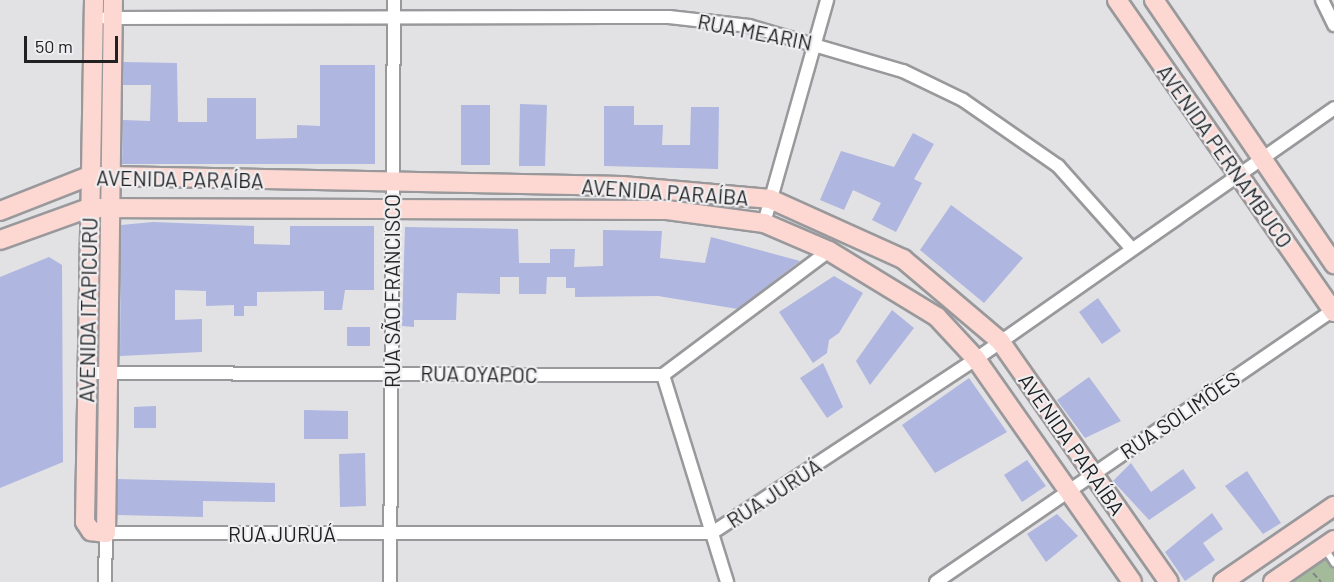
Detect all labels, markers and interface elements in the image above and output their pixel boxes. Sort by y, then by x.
street label: RUA MEARIN [696,9,814,55]
scale bar [27,24,122,62]
text: 50 m [35,35,73,57]
street label: AVENIDA PERNAMBUCO [1152,60,1298,252]
street label: AVENIDA PARAÍBA [96,165,264,193]
street label: AVENIDA PARAÍBA [581,174,749,210]
street label: RUA SÃO FRANCISCO [379,194,405,388]
street label: AVENIDA ITAPICURU [74,217,102,403]
street label: RUA OYAPOC [420,360,538,388]
street label: RUA SOLIMÕES [1115,366,1245,464]
street label: AVENIDA PARAÍBA [1014,368,1130,520]
street label: RUA JURUÁ [722,453,826,533]
street label: RUA JURUÁ [228,521,336,547]

